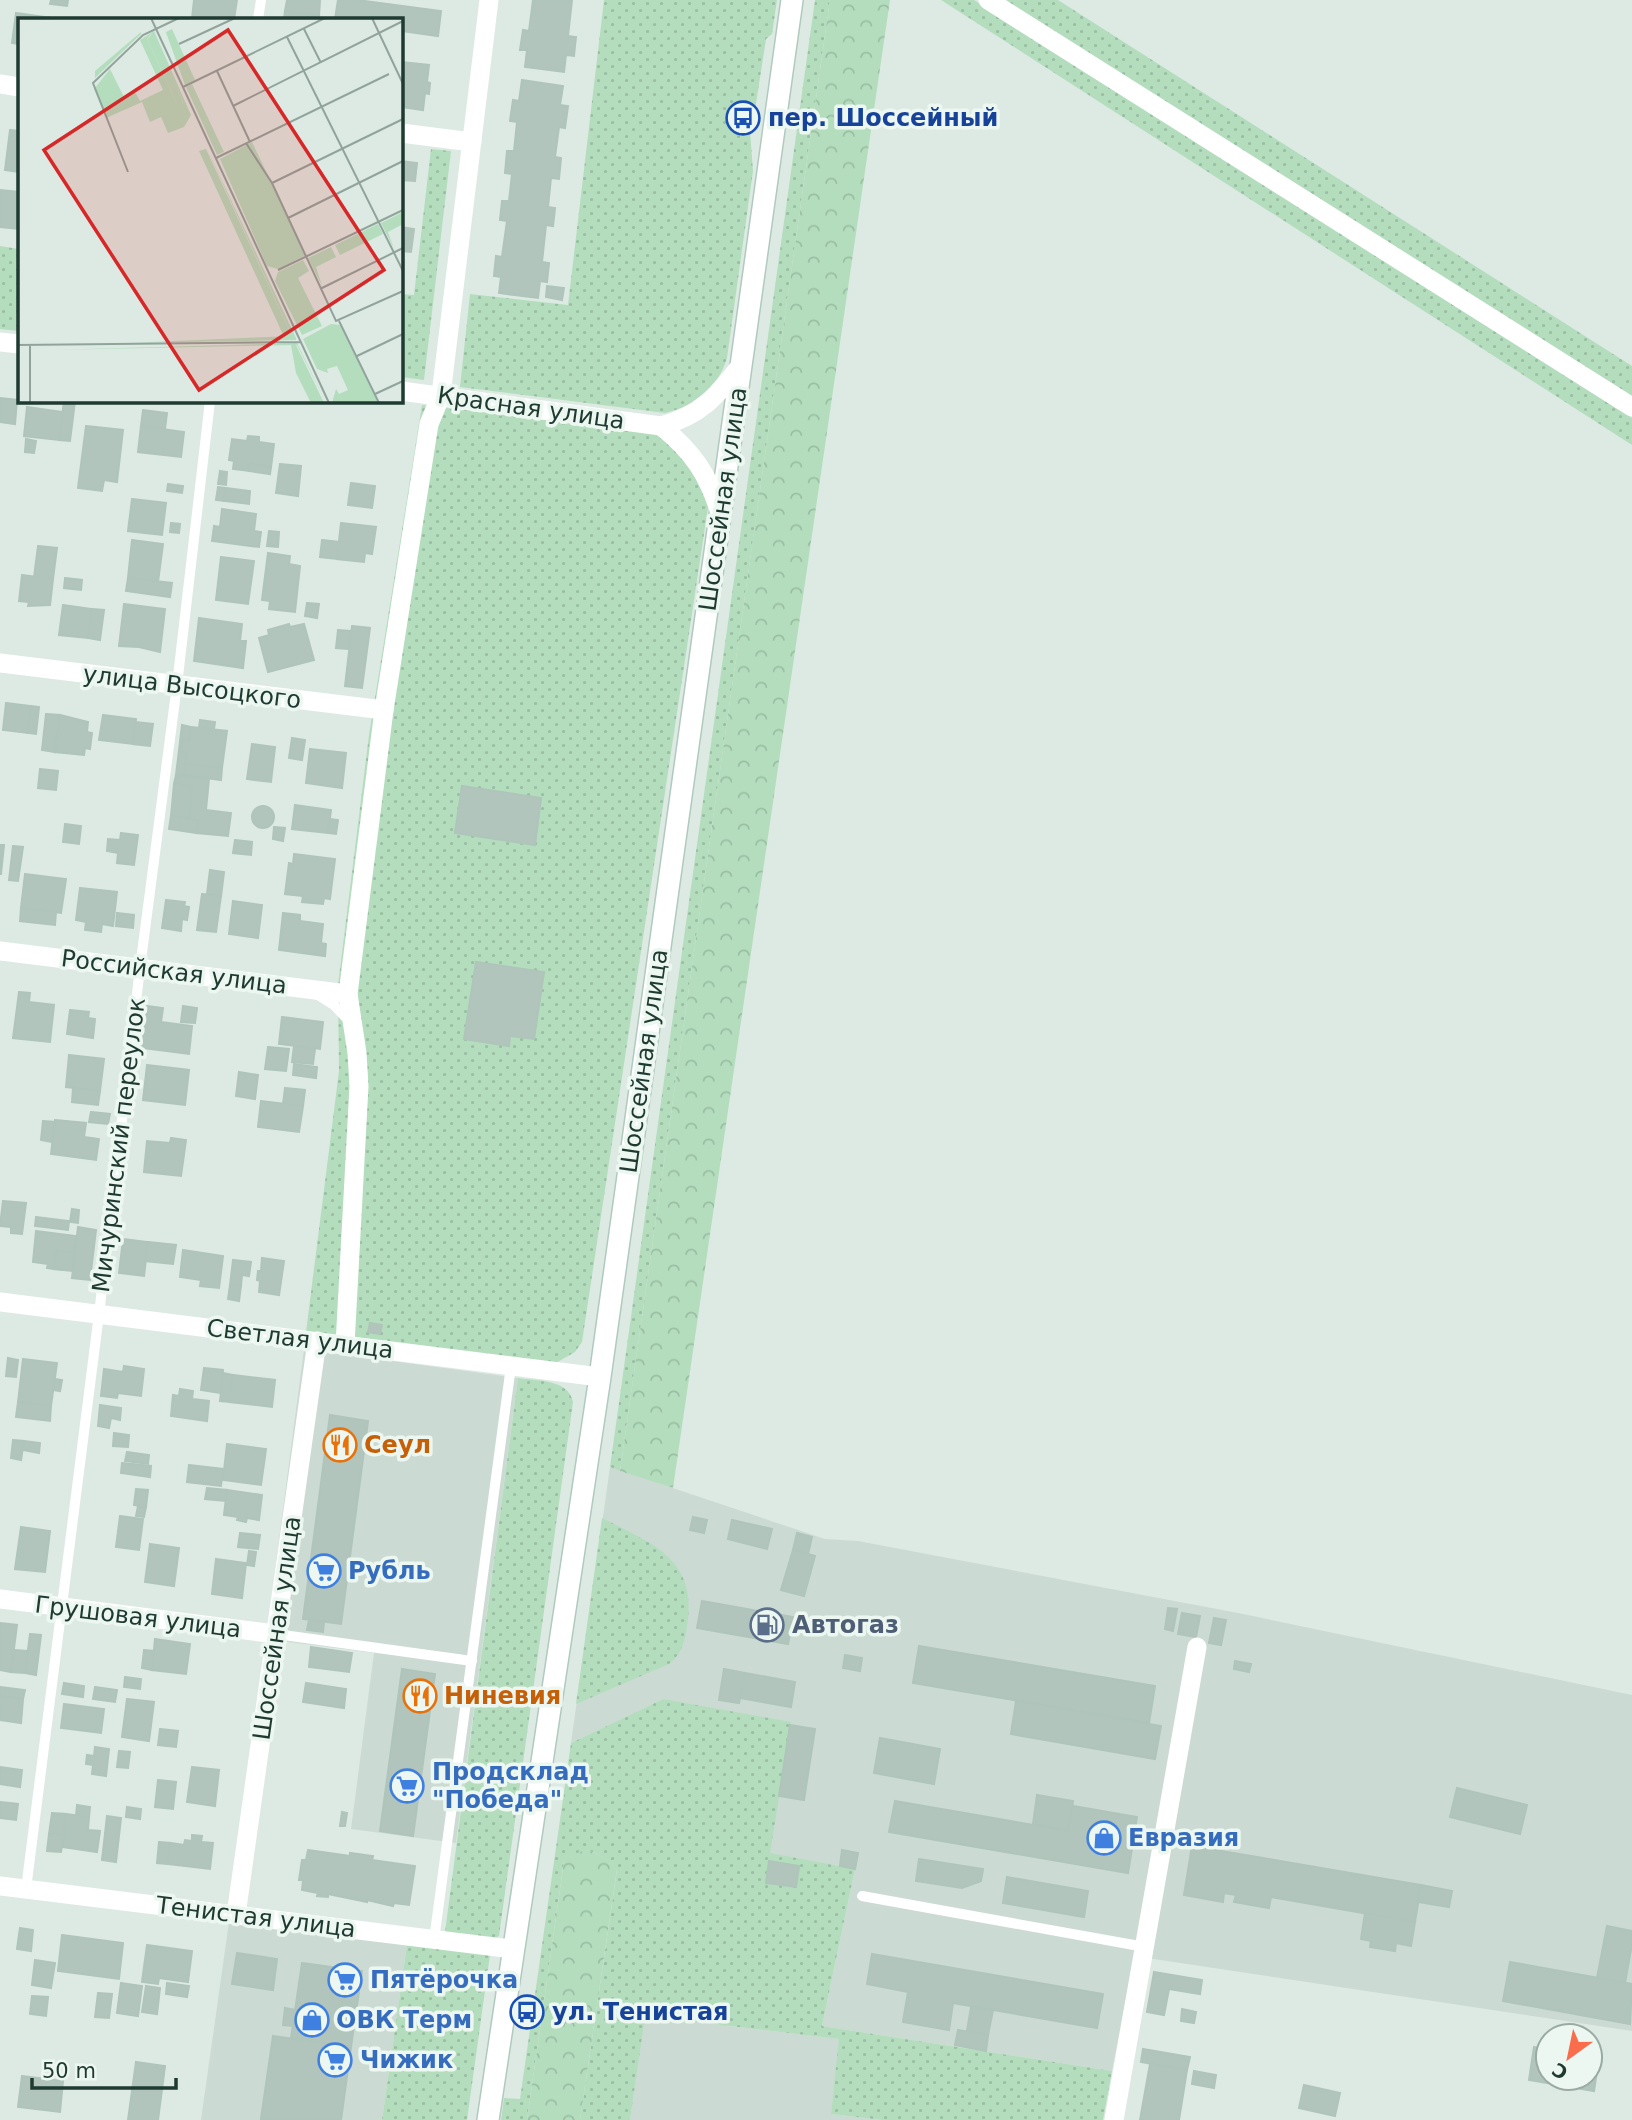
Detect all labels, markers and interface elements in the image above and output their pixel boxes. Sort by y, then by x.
inset map [18,18,402,402]
bus stop icon: пер. Шоссейный [724,99,762,137]
place label: пер. Шоссейный [768,104,998,132]
street label: Красная улица [436,381,626,435]
street label: Шоссейная улица [693,385,753,613]
street label: улица Высоцкого [81,660,303,714]
street label: Российская улица [59,944,289,1000]
street label: Шоссейная улица [614,947,674,1175]
street label: Мичуринский переулок [87,996,151,1294]
street label: Светлая улица [205,1314,395,1364]
restaurant icon: Сеул [321,1426,359,1464]
place label: Сеул [364,1431,431,1459]
street label: Шоссейная улица [247,1514,307,1742]
supermarket icon: Рубль [305,1552,343,1590]
place label: Рубль [348,1557,431,1585]
street label: Грушовая улица [33,1590,243,1644]
fuel station icon: Автогаз [748,1606,786,1644]
place label: Автогаз [792,1611,899,1639]
restaurant icon: Ниневия [401,1677,439,1715]
place label: Ниневия [444,1682,561,1710]
place label: Продсклад "Победа" [432,1758,589,1814]
supermarket icon: Продсклад "Победа" [388,1767,426,1805]
shop icon: Евразия [1085,1819,1123,1857]
place label: Евразия [1128,1824,1239,1852]
street label: Тенистая улица [154,1891,357,1943]
supermarket icon: Пятёрочка [326,1961,364,1999]
place label: Пятёрочка [370,1966,518,1994]
bus stop icon: ул. Тенистая [508,1993,546,2031]
place label: ул. Тенистая [552,1998,728,2026]
shop icon: ОВК Терм [293,2001,331,2039]
place label: ОВК Терм [336,2006,472,2034]
north arrow [1534,2022,1604,2092]
supermarket icon: Чижик [316,2041,354,2079]
scale bar [32,2046,175,2090]
place label: Чижик [360,2046,453,2074]
text: С [1548,2058,1572,2084]
text: 50 m [42,2059,96,2083]

